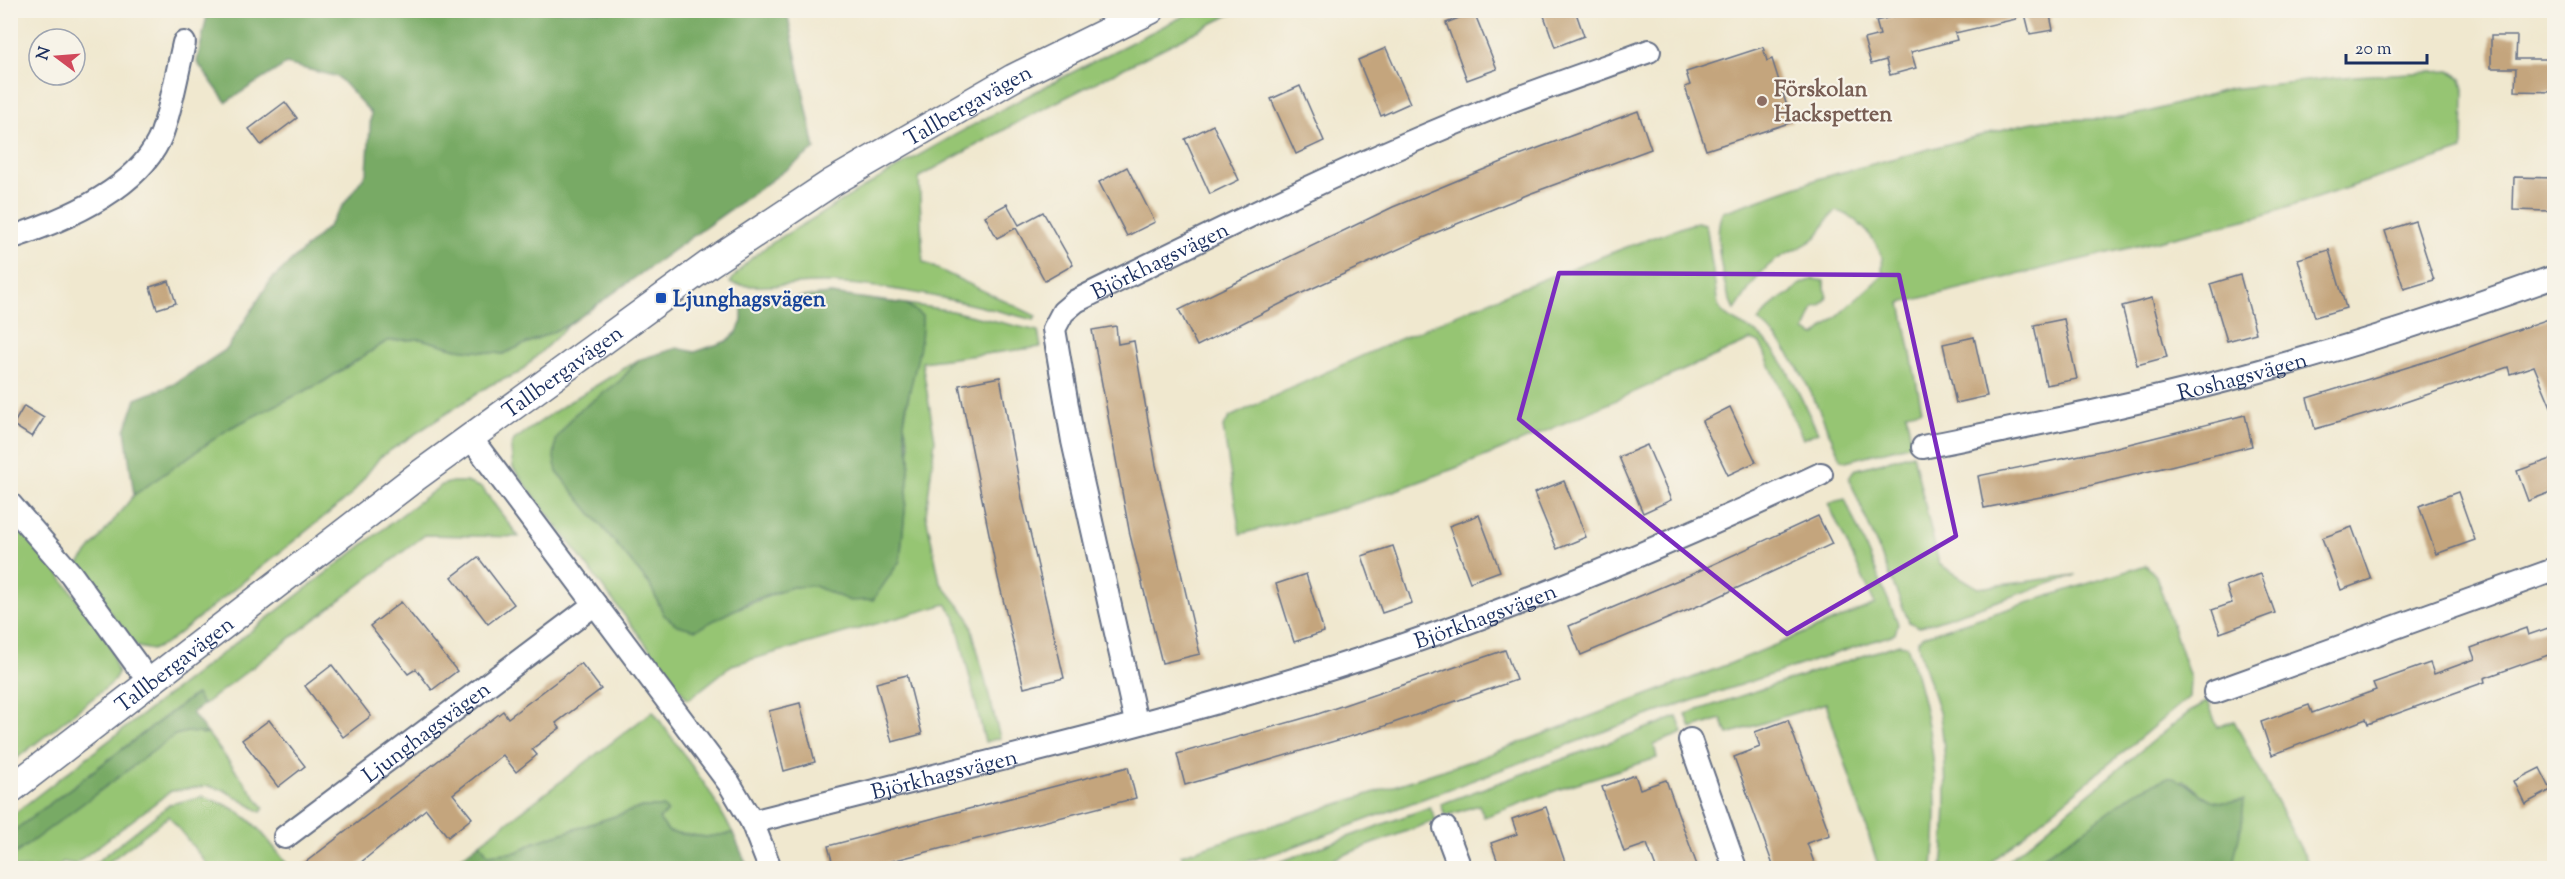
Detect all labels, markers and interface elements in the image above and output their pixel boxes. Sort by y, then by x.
north arrow [27,27,87,87]
scale bar [2346,27,2427,65]
text: 20 m [2355,37,2392,63]
text: N [32,44,58,63]
street label: Tallbergavägen [899,58,1038,156]
place label: Förskolan Hackspetten [1774,75,1892,132]
marker: Förskolan Hackspetten [1755,94,1769,108]
street label: Björkhagsvägen [1087,215,1235,310]
place label: Ljunghagsvägen [673,285,826,317]
marker: Ljunghagsvägen [654,291,668,305]
street label: Tallbergavägen [497,319,631,428]
street label: Roshagsvägen [2174,346,2312,411]
street label: Björkhagsvägen [1410,577,1562,659]
street label: Tallbergavägen [110,610,242,722]
street label: Ljunghagsvägen [357,675,498,792]
street label: Björkhagsvägen [868,743,1021,810]

